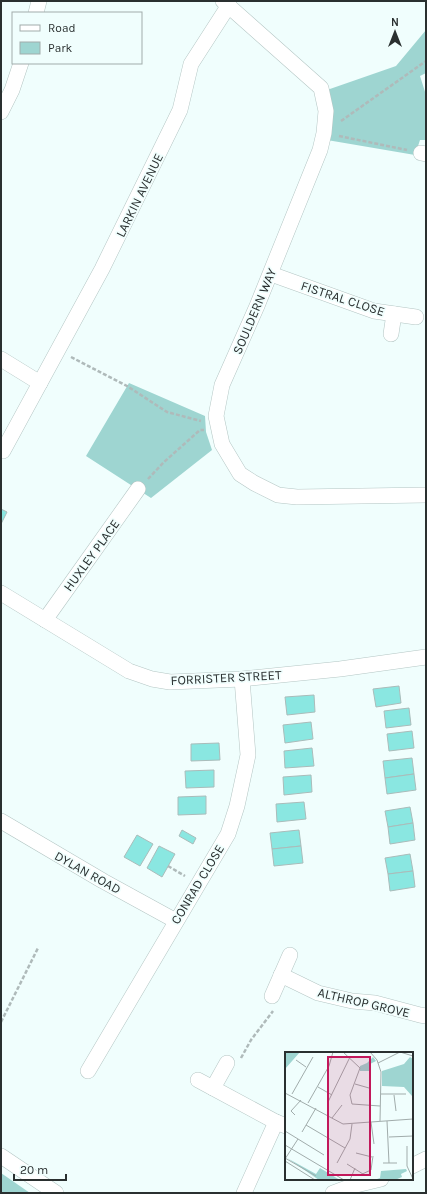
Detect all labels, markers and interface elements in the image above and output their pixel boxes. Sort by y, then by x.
legend [12,12,142,64]
north arrow [375,12,415,52]
text: N [391,16,399,29]
text: Road [48,21,76,35]
text: Park [48,41,73,55]
street label: LARKIN AVENUE [113,151,166,240]
street label: SOULDERN WAY [230,266,279,357]
street label: FISTRAL CLOSE [299,278,387,319]
street label: HUXLEY PLACE [60,516,122,594]
street label: FORRISTER STREET [170,667,282,688]
street label: CONRAD CLOSE [168,842,227,927]
street label: DYLAN ROAD [52,848,123,897]
street label: ALTHROP GROVE [316,985,411,1020]
inset map [285,1052,413,1180]
scale bar [14,1156,66,1182]
text: 20 m [20,1163,48,1177]

